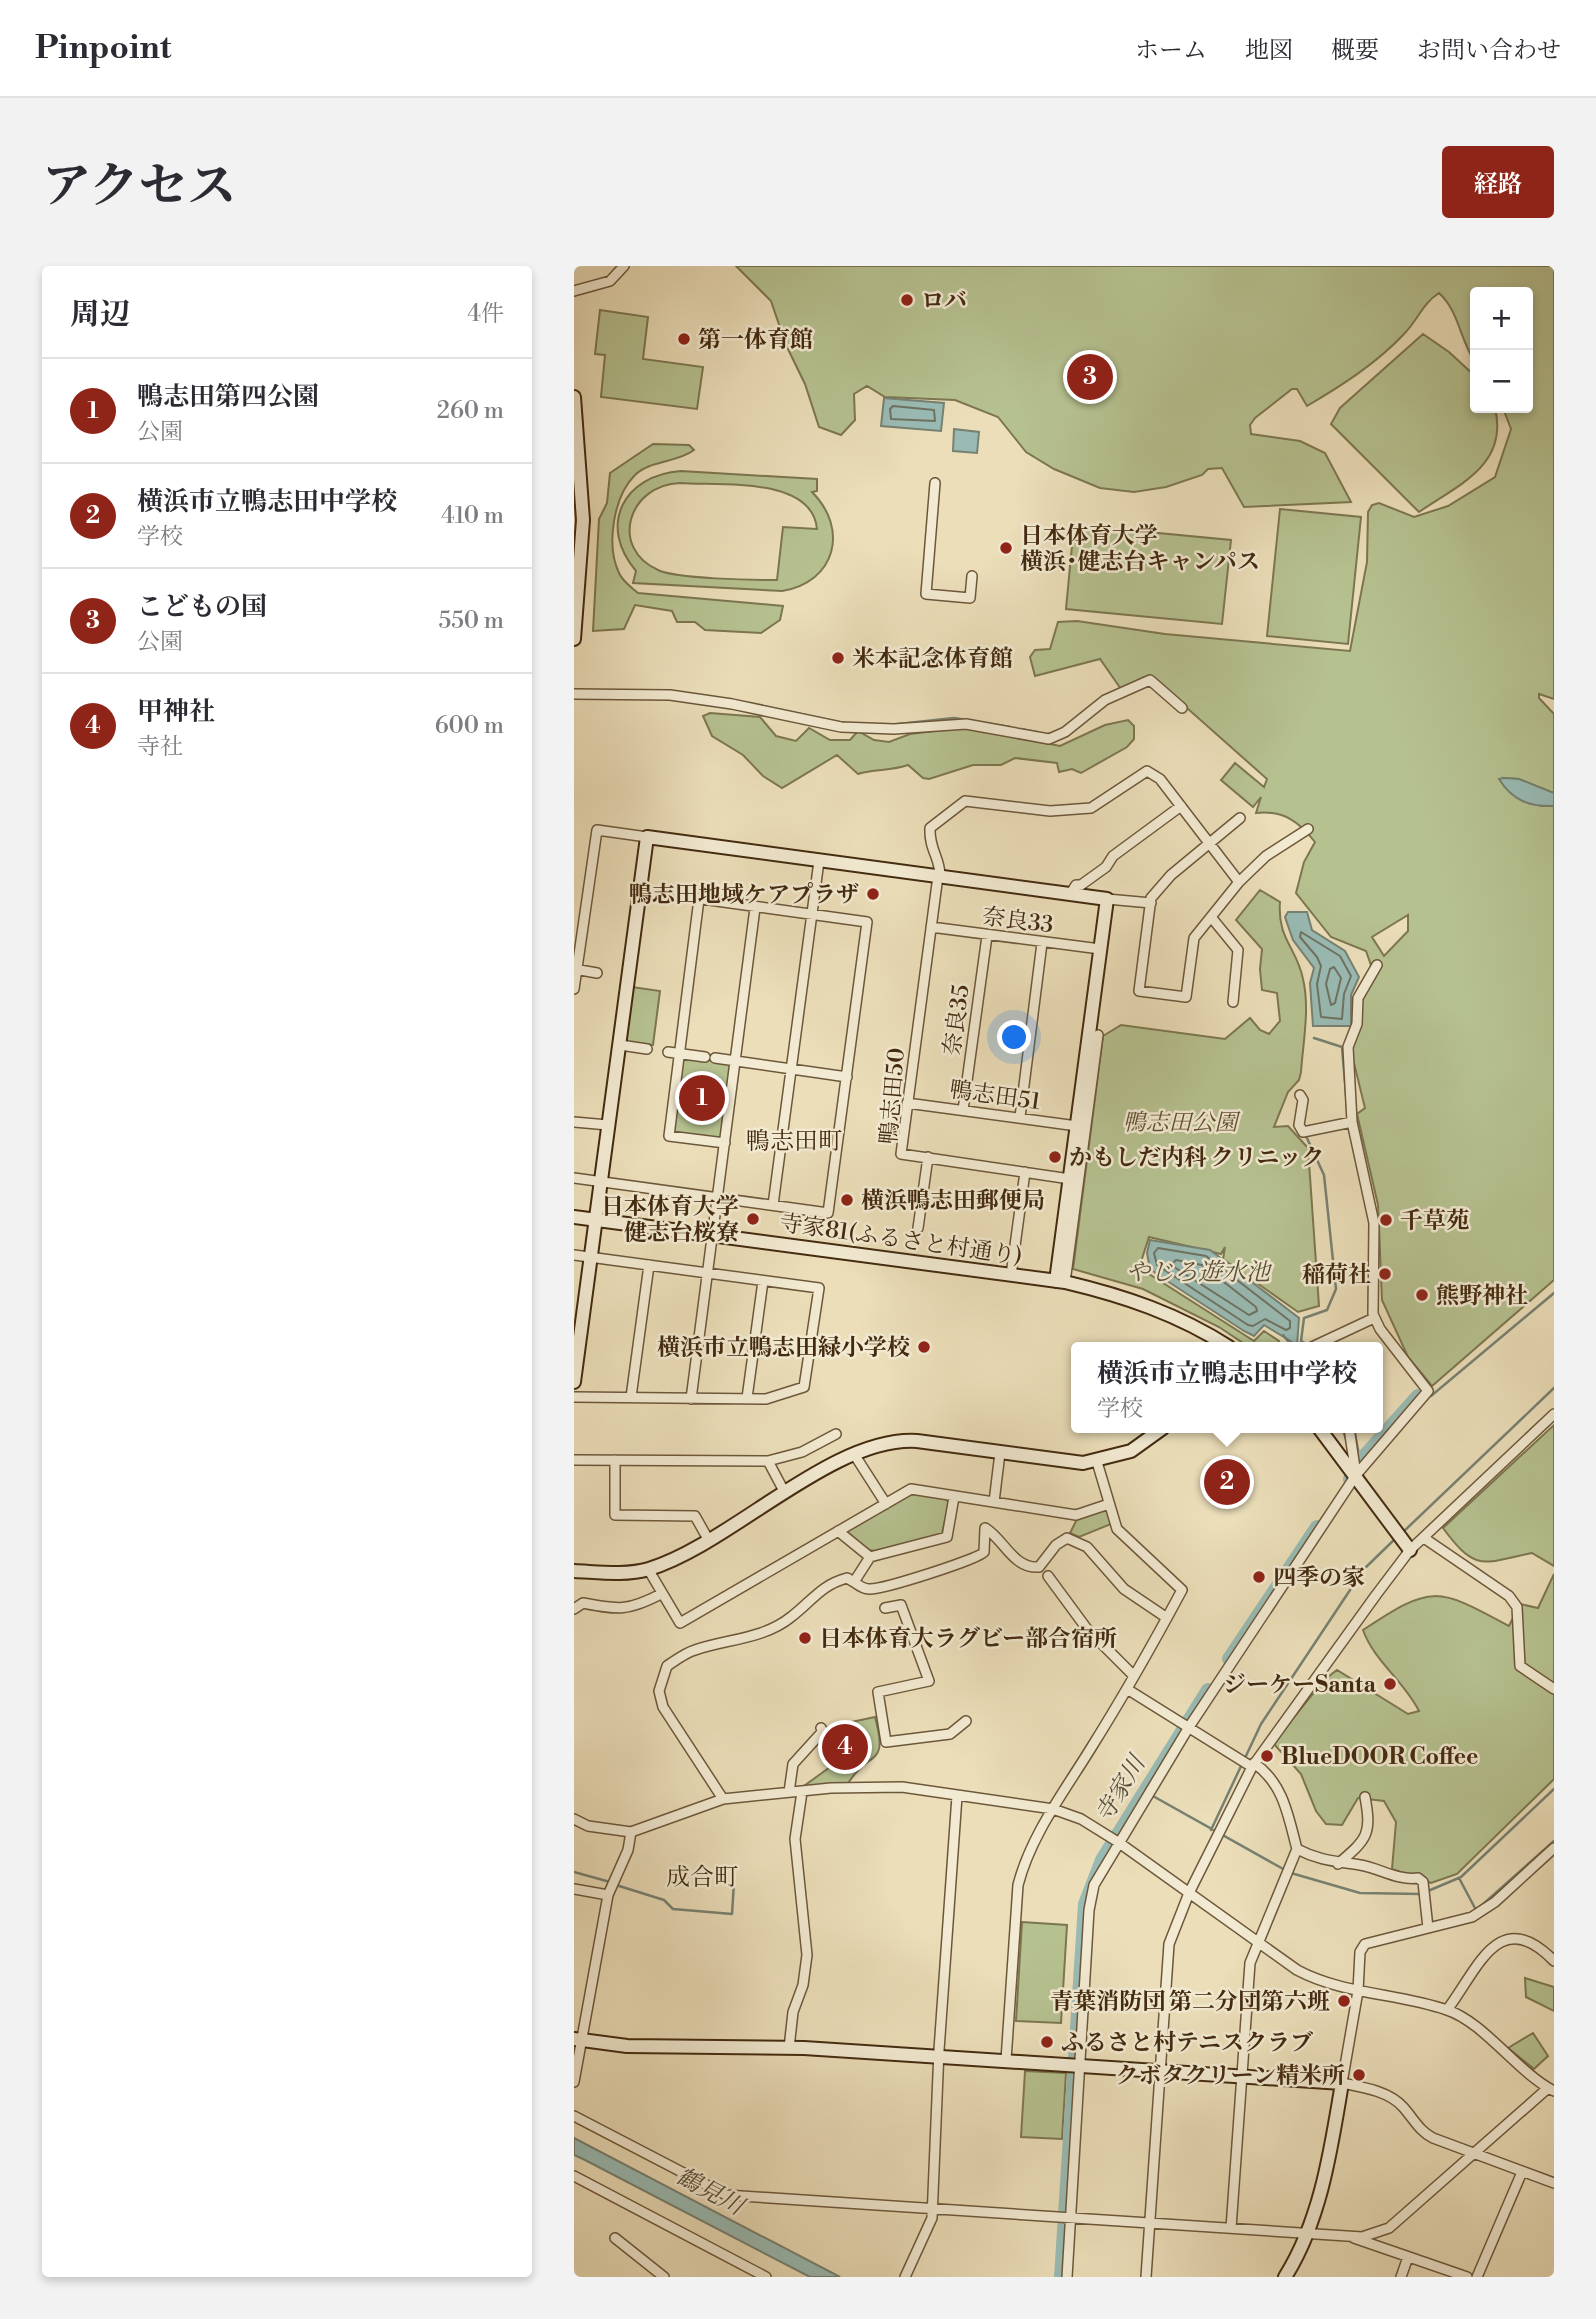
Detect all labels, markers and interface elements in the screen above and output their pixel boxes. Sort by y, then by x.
text: Pinpoint [35,28,172,69]
text: ホーム [1135,36,1207,66]
text: 地図 [1245,36,1293,66]
text: 概要 [1331,36,1379,66]
text: お問い合わせ [1417,36,1561,66]
button: 経路 [1442,146,1554,218]
text: アクセス [42,157,237,218]
place label: ロバ [921,287,967,315]
map controls [1470,287,1533,413]
button: + [1470,287,1533,350]
marker: ロバ [899,292,915,308]
text: 周辺 [70,296,130,334]
text: 4件 [467,300,504,328]
place label: 第一体育館 [698,326,813,354]
marker: 第一体育館 [676,331,692,347]
button: − [1470,350,1533,413]
pin: 3 [1067,351,1113,403]
text: 鴨志田第四公園 [137,381,319,413]
text: 1 [87,397,99,425]
text: 260 m [437,397,504,425]
text: 公園 [137,418,183,446]
text: 横浜市立鴨志田中学校 [137,486,397,518]
text: 2 [86,502,100,530]
text: 410 m [441,502,504,530]
place label: 日本体育大学 横浜･健志台キャンパス [1020,522,1260,576]
text: 学校 [137,523,183,551]
marker: 日本体育大学 横浜･健志台キャンパス [998,540,1014,556]
text: こどもの国 [137,591,267,623]
text: 3 [86,607,100,635]
text: 550 m [439,607,504,635]
text: 公園 [137,628,183,656]
place label: 米本記念体育館 [852,645,1013,673]
marker: 米本記念体育館 [830,650,846,666]
text: 甲神社 [137,696,215,728]
text: 4 [85,712,101,740]
text: 600 m [435,712,504,740]
text: 寺社 [137,733,183,761]
place label: 鴨志田地域ケアプラザ [629,881,859,909]
marker: 鴨志田地域ケアプラザ [865,886,881,902]
street label: 奈良33 [981,903,1055,939]
street label: 奈良35 [938,983,976,1057]
your location [997,1020,1031,1054]
street label: 鴨志田50 [875,1047,911,1146]
pin: 1 [679,1072,725,1124]
street label: 鴨志田51 [948,1076,1042,1116]
park label: 鴨志田公園 [1123,1109,1242,1137]
district label: 鴨志田町 [746,1127,842,1157]
place label: かもしだ内科 クリニック [1069,1144,1324,1172]
marker: かもしだ内科 クリニック [1047,1149,1063,1165]
place label: 横浜鴨志田郵便局 [861,1187,1045,1215]
marker: 横浜鴨志田郵便局 [839,1192,855,1208]
place label: 日本体育大学 健志台桜寮 [601,1193,739,1247]
place label: 千草苑 [1400,1207,1469,1235]
street label: 寺家81(ふるさと村通り) [778,1209,1024,1271]
marker: 日本体育大学 健志台桜寮 [745,1211,761,1227]
marker: 千草苑 [1378,1212,1394,1228]
water label: やじろ遊水池 [1126,1258,1273,1288]
place label: 稲荷社 [1302,1261,1371,1289]
marker: 稲荷社 [1377,1266,1393,1282]
place label: 熊野神社 [1436,1282,1528,1310]
marker: 熊野神社 [1414,1287,1430,1303]
place label: 横浜市立鴨志田緑小学校 [657,1334,910,1362]
marker: 横浜市立鴨志田緑小学校 [916,1339,932,1355]
popup [1071,1342,1383,1433]
text: 横浜市立鴨志田中学校 [1097,1358,1357,1390]
text: 学校 [1097,1395,1143,1423]
pin: 2 [1204,1456,1250,1508]
place label: 四季の家 [1273,1564,1365,1592]
marker: 四季の家 [1251,1569,1267,1585]
place label: 日本体育大ラグビー部合宿所 [819,1625,1117,1653]
marker: 日本体育大ラグビー部合宿所 [797,1630,813,1646]
place label: ジーケーSanta [1223,1671,1377,1699]
marker: ジーケーSanta [1382,1676,1398,1692]
pin: 4 [822,1721,868,1773]
place label: BlueDOOR Coffee [1281,1743,1478,1771]
water label: 寺家川 [1089,1748,1154,1828]
marker: BlueDOOR Coffee [1259,1748,1275,1764]
district label: 成合町 [666,1863,738,1893]
place label: 青葉消防団 第二分団第六班 [1050,1988,1330,2016]
marker: 青葉消防団 第二分団第六班 [1336,1993,1352,2009]
place label: ふるさと村テニスクラブ [1061,2029,1313,2057]
marker: ふるさと村テニスクラブ [1039,2034,1055,2050]
place label: クボタクリーン精米所 [1115,2062,1345,2090]
marker: クボタクリーン精米所 [1351,2067,1367,2083]
water label: 鶴見川 [671,2162,751,2223]

